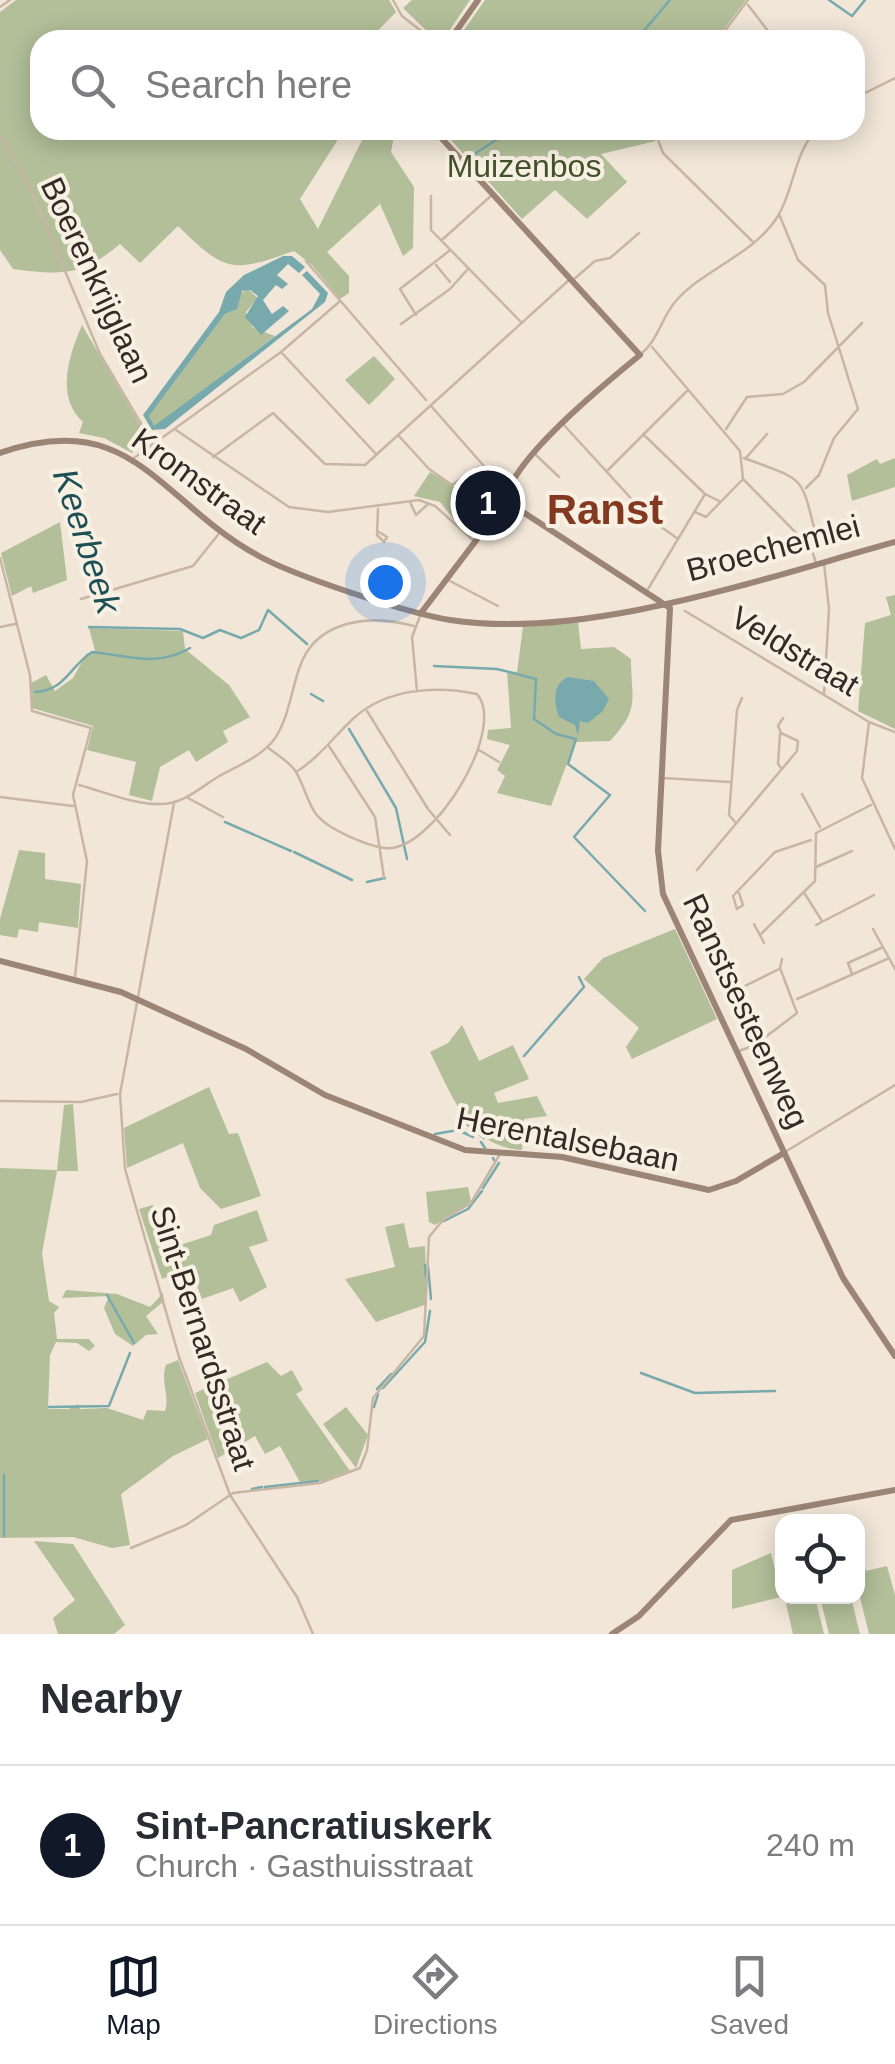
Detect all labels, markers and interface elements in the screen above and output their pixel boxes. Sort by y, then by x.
search box [30,30,865,140]
icon: search [65,58,120,113]
text: Search here [145,64,352,106]
park label: Muizenbos [447,148,601,184]
street label: Boerenkrijglaan [34,172,160,388]
street label: Kromstraat [125,420,273,542]
water label: Keerbeek [46,464,130,620]
pin: 1 [456,466,520,540]
district label: Ranst [547,486,663,533]
street label: Broechemlei [682,508,864,588]
your location [360,557,411,608]
street label: Veldstraat [725,599,865,703]
street label: Ranstsesteenweg [676,888,816,1134]
street label: Herentalsebaan [454,1100,682,1178]
street label: Sint-Bernardsstraat [143,1201,263,1475]
map controls [775,1514,865,1604]
button: locate [775,1514,865,1604]
text: Nearby [40,1675,182,1722]
text: Sint-Pancratiuskerk [135,1805,492,1847]
text: 1 [64,1827,81,1863]
text: 240 m [766,1827,855,1863]
text: Church · Gasthuisstraat [135,1848,473,1884]
tab: Map [106,1949,161,2041]
tab: Directions [373,1949,498,2041]
tab: Saved [710,1949,789,2041]

